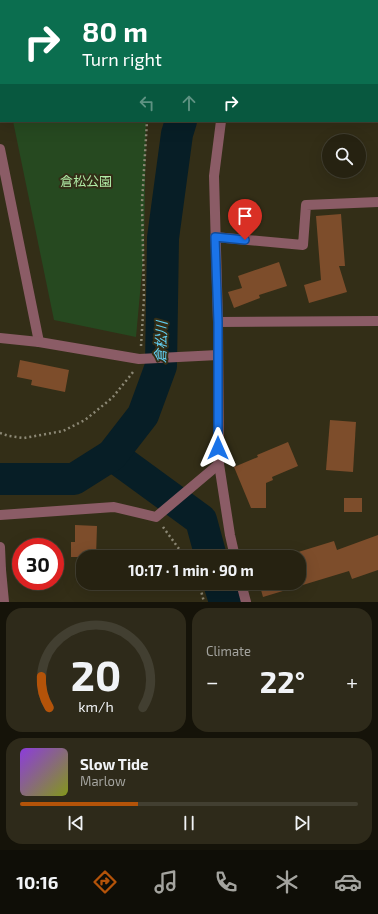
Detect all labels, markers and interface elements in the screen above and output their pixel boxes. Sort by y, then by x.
text: 80 m [82,14,148,48]
icon: right [16,16,68,68]
text: Turn right [82,48,162,70]
icon: left [136,92,158,114]
icon: ahead [178,92,200,114]
icon: right [220,92,242,114]
map controls [322,134,366,178]
button: search [322,134,366,178]
park label: 倉松公園 [60,173,112,189]
pin [228,199,262,240]
icon: arrive [234,205,256,227]
water label: 倉松川 [151,319,170,363]
position arrow [197,427,239,469]
speed limit sign: 30 [12,538,64,590]
text: 10:17 · 1 min · 90 m [128,561,254,579]
text: Climate [206,643,251,659]
text: 20 [71,649,121,699]
text: 22° [260,663,305,699]
text: − [206,668,219,694]
text: + [346,668,358,694]
text: km/h [78,698,114,715]
text: Slow Tide [80,755,148,773]
text: Marlow [80,773,126,789]
icon: previous [65,812,87,834]
icon: pause [178,812,200,834]
icon: next [291,812,313,834]
icon: directions [91,868,119,896]
icon: music [152,868,180,896]
icon: phone [212,868,240,896]
icon: climate [273,868,301,896]
icon: car [334,868,362,896]
text: 10:16 [16,871,58,893]

